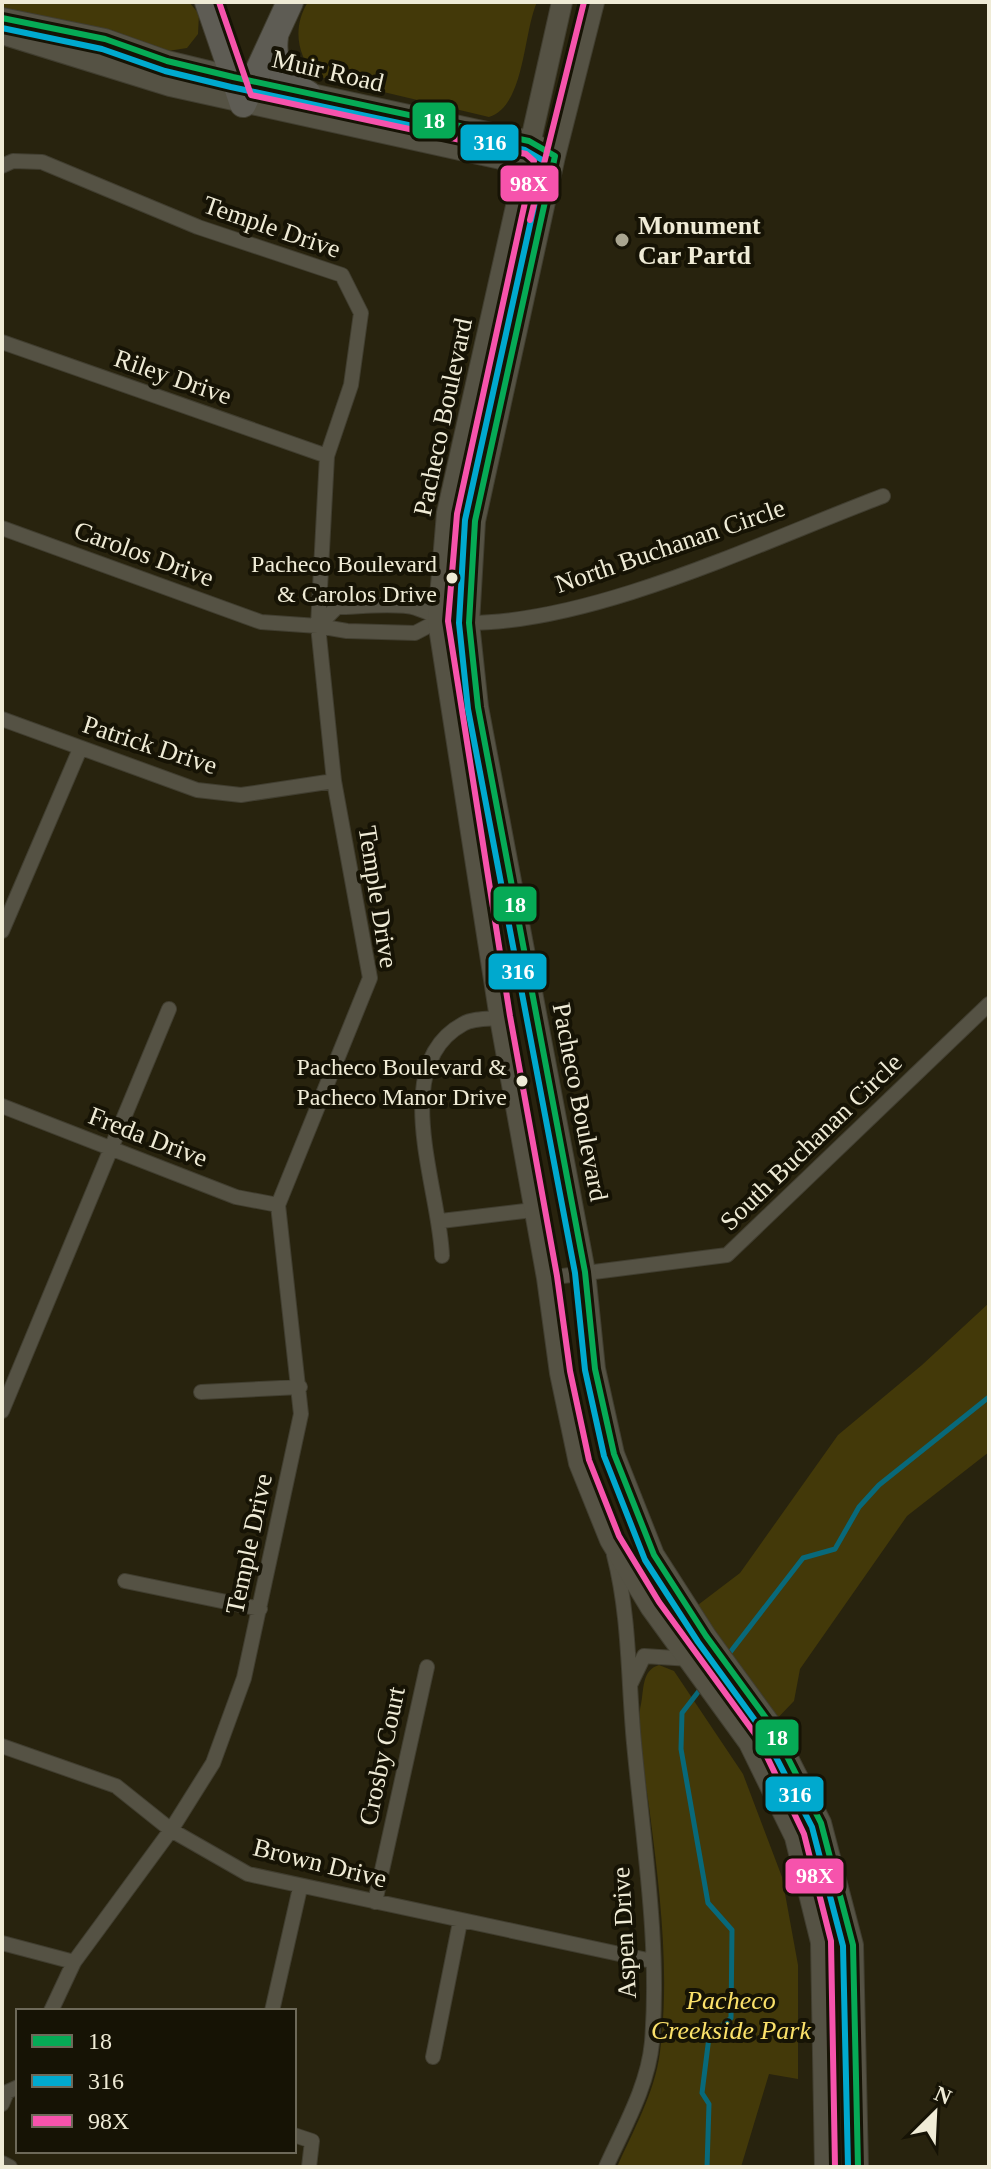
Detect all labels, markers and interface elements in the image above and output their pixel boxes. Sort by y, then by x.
street label: Muir Road [269,44,387,98]
line badge: 18 [411,101,457,140]
text: 18 [423,108,445,133]
line badge: 316 [459,123,520,162]
text: 316 [474,130,507,155]
line badge: 98X [499,164,560,203]
text: 98X [510,171,548,196]
street label: Temple Drive [200,190,344,264]
place label: Monument Car Partd [638,211,761,270]
marker: Monument Car Partd [613,231,631,249]
street label: Pacheco Boulevard [408,315,478,519]
street label: Riley Drive [111,343,235,411]
street label: North Buchanan Circle [551,493,789,599]
street label: Carolos Drive [70,515,218,593]
place label: Pacheco Boulevard & Carolos Drive [251,551,437,607]
marker: Pacheco Boulevard & Carolos Drive [444,570,460,586]
street label: Patrick Drive [79,710,221,780]
street label: Temple Drive [352,824,404,970]
line badge: 18 [492,885,538,923]
text: 18 [504,892,526,917]
line badge: 316 [487,952,548,991]
text: 316 [502,959,535,984]
street label: Pacheco Boulevard [547,1000,613,1204]
street label: South Buchanan Circle [714,1048,908,1236]
place label: Pacheco Boulevard & Pacheco Manor Drive [296,1054,507,1110]
marker: Pacheco Boulevard & Pacheco Manor Drive [514,1073,530,1089]
street label: Freda Drive [84,1101,212,1173]
street label: Temple Drive [220,1471,278,1617]
street label: Crosby Court [353,1683,411,1828]
line badge: 18 [754,1718,800,1757]
text: 18 [766,1725,788,1750]
line badge: 316 [764,1775,825,1813]
text: 316 [779,1782,812,1807]
street label: Brown Drive [250,1832,390,1894]
line badge: 98X [784,1857,845,1895]
text: 98X [796,1863,834,1888]
street label: Aspen Drive [606,1866,642,2000]
park label: Pacheco Creekside Park [651,1986,811,2045]
legend [16,2009,296,2153]
text: 18 [88,2028,112,2054]
text: 316 [88,2068,124,2094]
north arrow [895,2073,975,2153]
text: N [931,2081,955,2110]
text: 98X [88,2108,129,2134]

